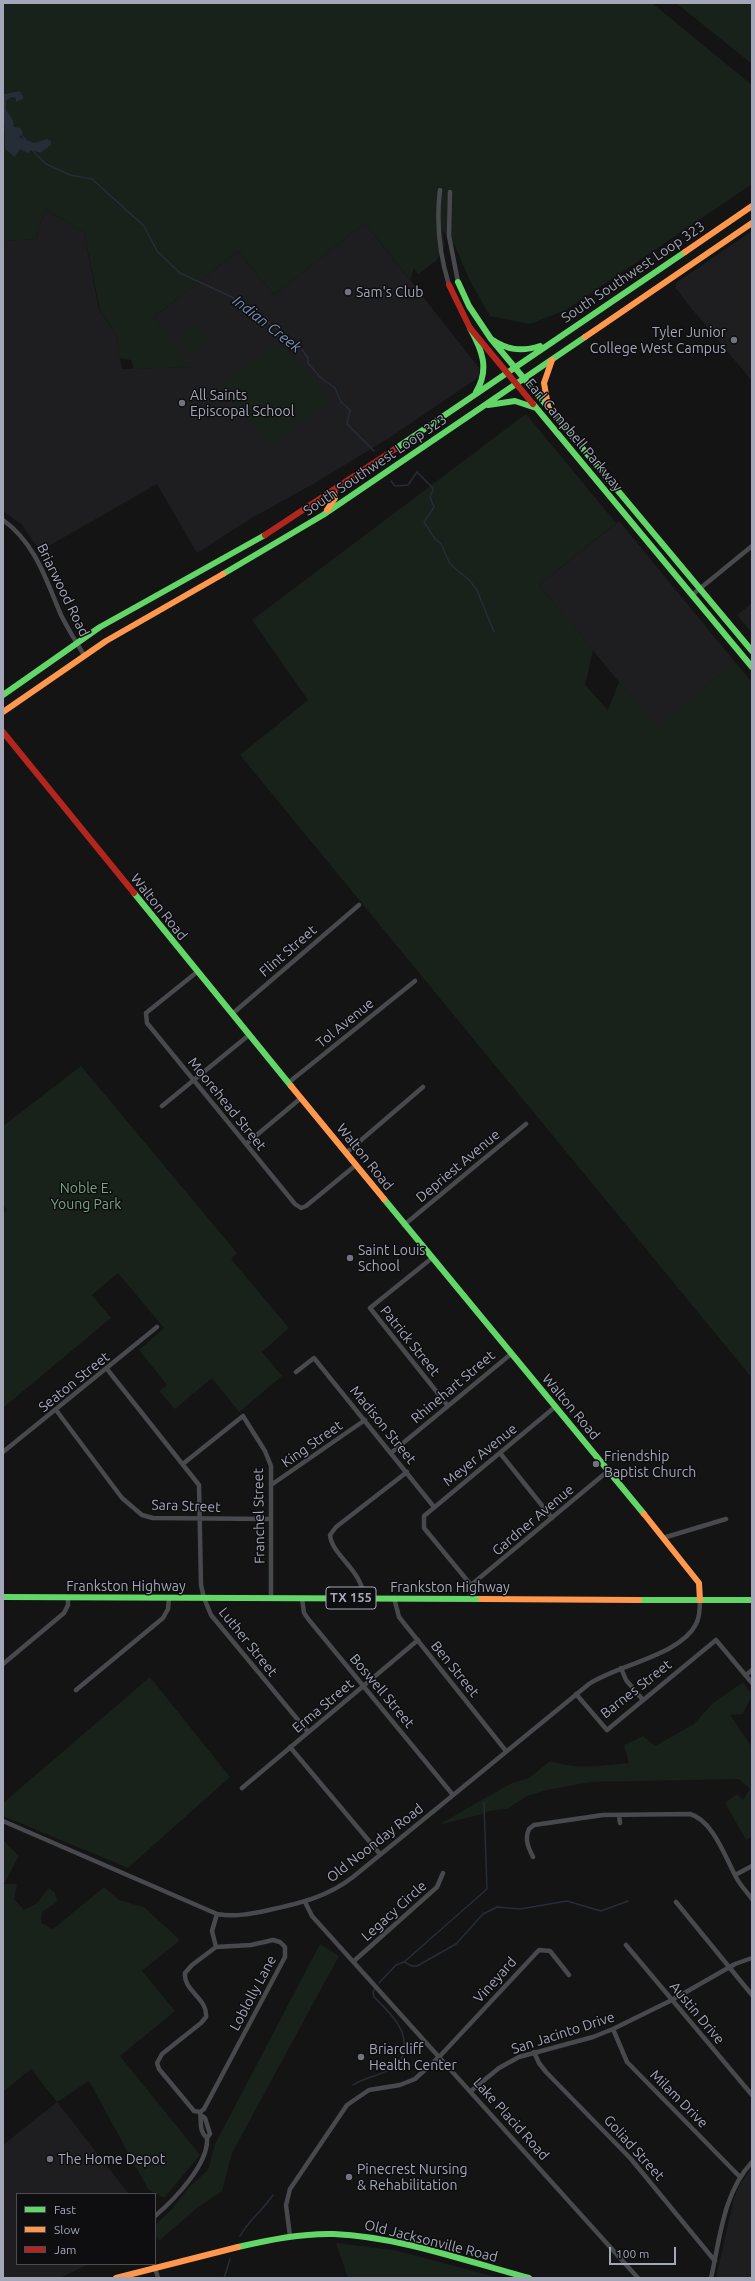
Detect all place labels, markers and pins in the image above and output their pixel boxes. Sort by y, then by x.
place label: Sam's Club [356,284,424,300]
marker: Sam's Club [343,287,353,297]
place label: Tyler Junior College West Campus [590,324,726,356]
marker: Tyler Junior College West Campus [729,335,739,345]
place label: All Saints Episcopal School [190,387,294,420]
marker: All Saints Episcopal School [177,398,187,408]
place label: Saint Louis School [358,1242,425,1274]
marker: Saint Louis School [345,1253,355,1263]
place label: Friendship Baptist Church [604,1448,696,1480]
marker: Friendship Baptist Church [591,1459,601,1469]
place label: Briarcliff Health Center [369,2041,457,2074]
marker: Briarcliff Health Center [356,2052,366,2062]
place label: The Home Depot [58,2151,165,2167]
marker: The Home Depot [45,2154,55,2164]
place label: Pinecrest Nursing & Rehabilitation [357,2161,468,2194]
marker: Pinecrest Nursing & Rehabilitation [344,2172,354,2182]

